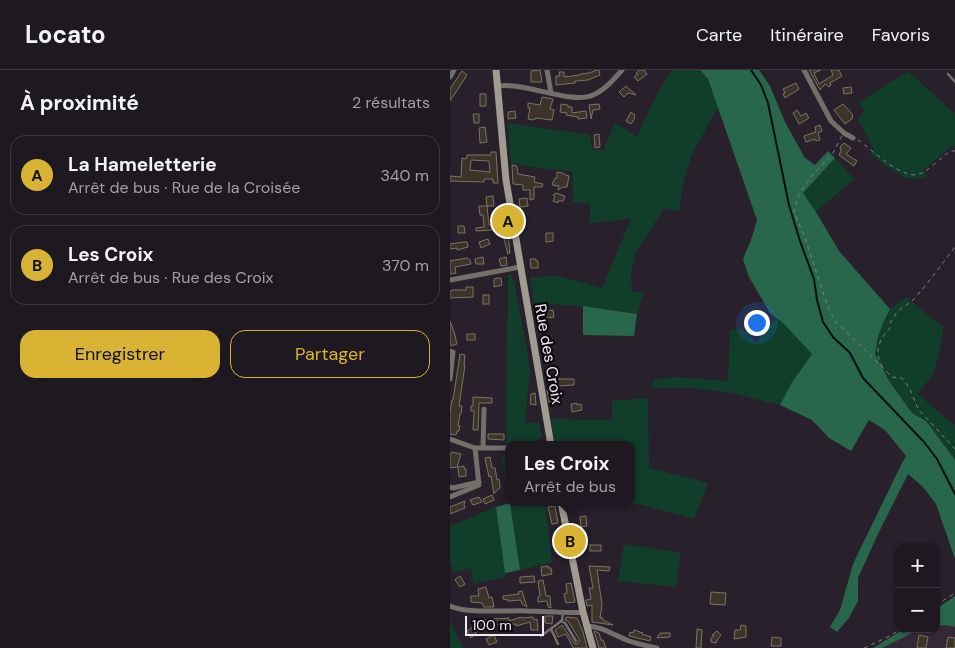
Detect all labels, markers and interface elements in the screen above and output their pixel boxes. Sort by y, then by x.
text: Locato [25,19,106,50]
text: Carte [696,23,742,47]
text: Itinéraire [770,23,844,47]
text: Favoris [872,23,930,47]
text: À proximité [20,89,139,117]
text: 2 résultats [352,92,430,113]
text: La Hameletterie [68,152,217,177]
text: A [31,165,43,186]
text: 340 m [380,165,429,186]
text: Arrêt de bus · Rue de la Croisée [68,177,300,198]
pin: A [492,202,524,240]
text: Les Croix [68,242,153,267]
text: B [32,255,42,276]
text: 370 m [382,255,429,276]
text: Arrêt de bus · Rue des Croix [68,267,274,288]
street label: Rue des Croix [530,302,568,406]
your location [744,310,770,336]
button: Enregistrer [20,330,220,378]
button: Partager [230,330,430,378]
popup [505,441,635,506]
text: Les Croix [524,451,609,476]
text: Arrêt de bus [524,476,616,497]
pin: B [554,522,586,560]
map controls [895,543,940,633]
button: + [895,543,940,588]
button: − [895,588,940,633]
scale bar [465,613,544,636]
text: 100 m [472,616,512,634]

